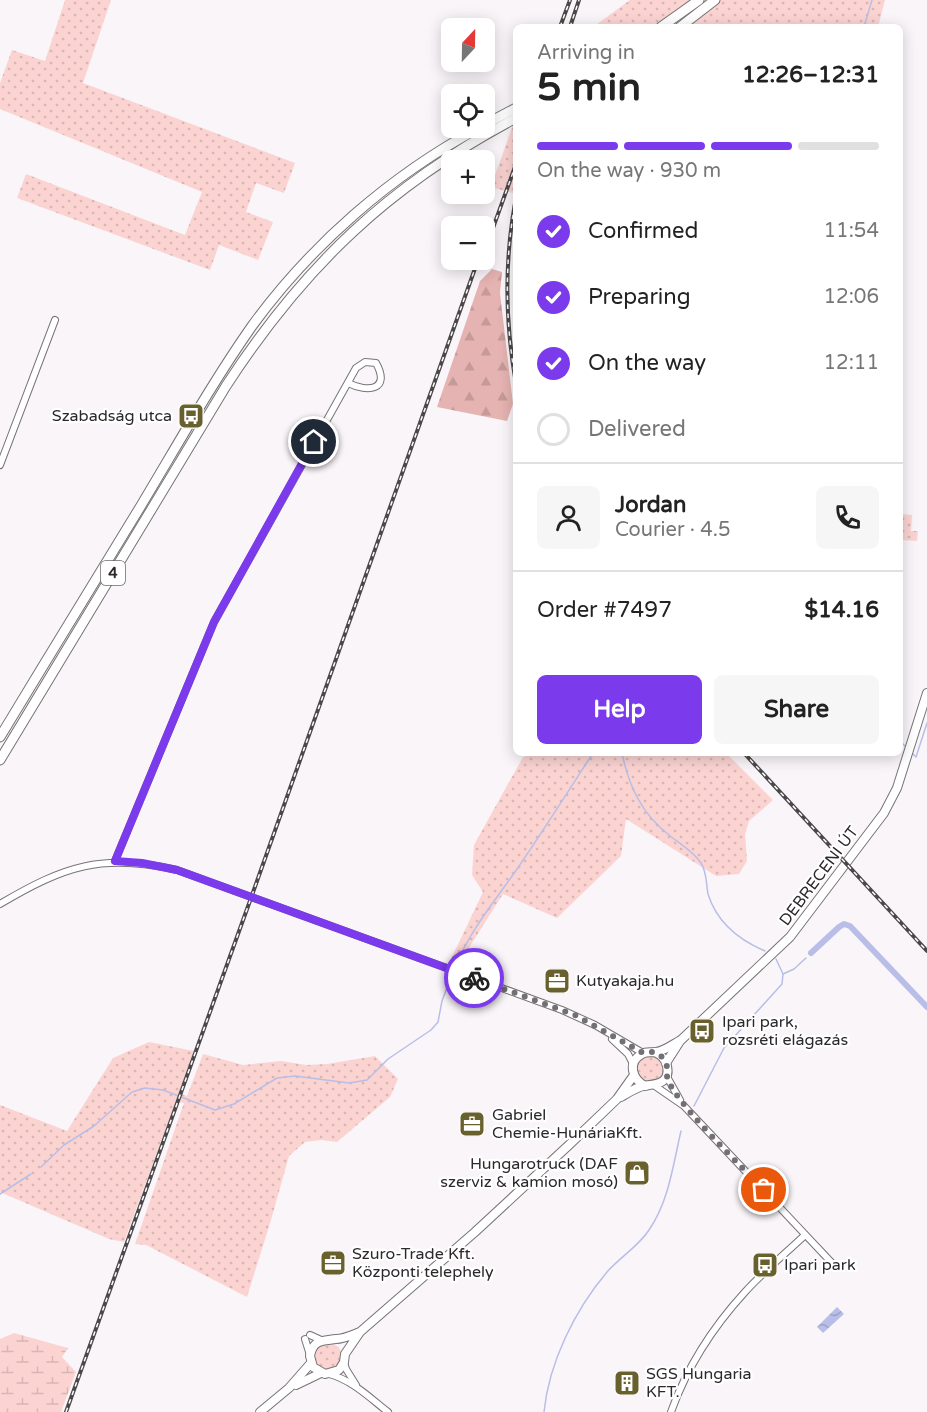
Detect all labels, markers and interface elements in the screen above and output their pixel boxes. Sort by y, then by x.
north arrow [441,18,495,72]
map controls [441,18,495,270]
text: Arriving in [537,41,635,65]
text: 12:26–12:31 [742,62,879,88]
text: 5 min [537,64,641,111]
button: locate [441,84,495,138]
button: + [441,150,495,204]
text: On the way · 930 m [537,159,721,183]
icon: check [537,215,570,248]
button: − [441,216,495,270]
text: Confirmed [588,218,698,244]
text: 11:54 [824,219,879,243]
icon: check [537,281,570,314]
text: Preparing [588,284,691,310]
text: 12:06 [824,285,879,309]
icon: check [537,347,570,380]
text: On the way [588,350,706,376]
text: 12:11 [824,351,879,375]
bus stop icon: Szabadság utca [176,401,206,431]
place label: Szabadság utca [52,406,172,426]
pin [288,416,339,467]
text: Delivered [588,416,686,442]
icon: home [297,425,330,458]
button: person [537,486,600,549]
button: phone [816,486,879,549]
text: Jordan [615,492,686,518]
text: Courier · 4.5 [615,518,730,542]
road number: 4 [101,561,125,585]
text: Order #7497 [537,597,672,623]
text: $14.16 [804,597,879,623]
button: Help [537,675,702,744]
button: Share [714,675,879,744]
street label: DEBRECENI ÚT [775,822,863,930]
courier [444,948,504,1008]
icon: bike [458,962,491,995]
office icon: Kutyakaja.hu [542,966,572,996]
place label: Kutyakaja.hu [576,971,674,991]
place label: Ipari park, rozsréti elágazás [722,1012,848,1050]
bus stop icon: Ipari park, rozsréti elágazás [687,1016,717,1046]
place label: Gabriel Chemie-HunáriaKft. [492,1105,642,1143]
office icon: Gabriel Chemie-HunáriaKft. [457,1109,487,1139]
place label: Hungarotruck (DAF szerviz & kamion mosó) [440,1154,618,1192]
shop icon: Hungarotruck (DAF szerviz & kamion mosó) [622,1158,652,1188]
pin [738,1164,789,1215]
icon: bag [747,1173,780,1206]
place label: Szuro-Trade Kft. Központi telephely [352,1244,494,1282]
office icon: Szuro-Trade Kft. Központi telephely [318,1248,348,1278]
bus stop icon: Ipari park [750,1250,780,1280]
place label: Ipari park [784,1255,856,1275]
place label: SGS Hungaria KFT. [646,1364,752,1402]
building icon: SGS Hungaria KFT. [612,1368,642,1398]

